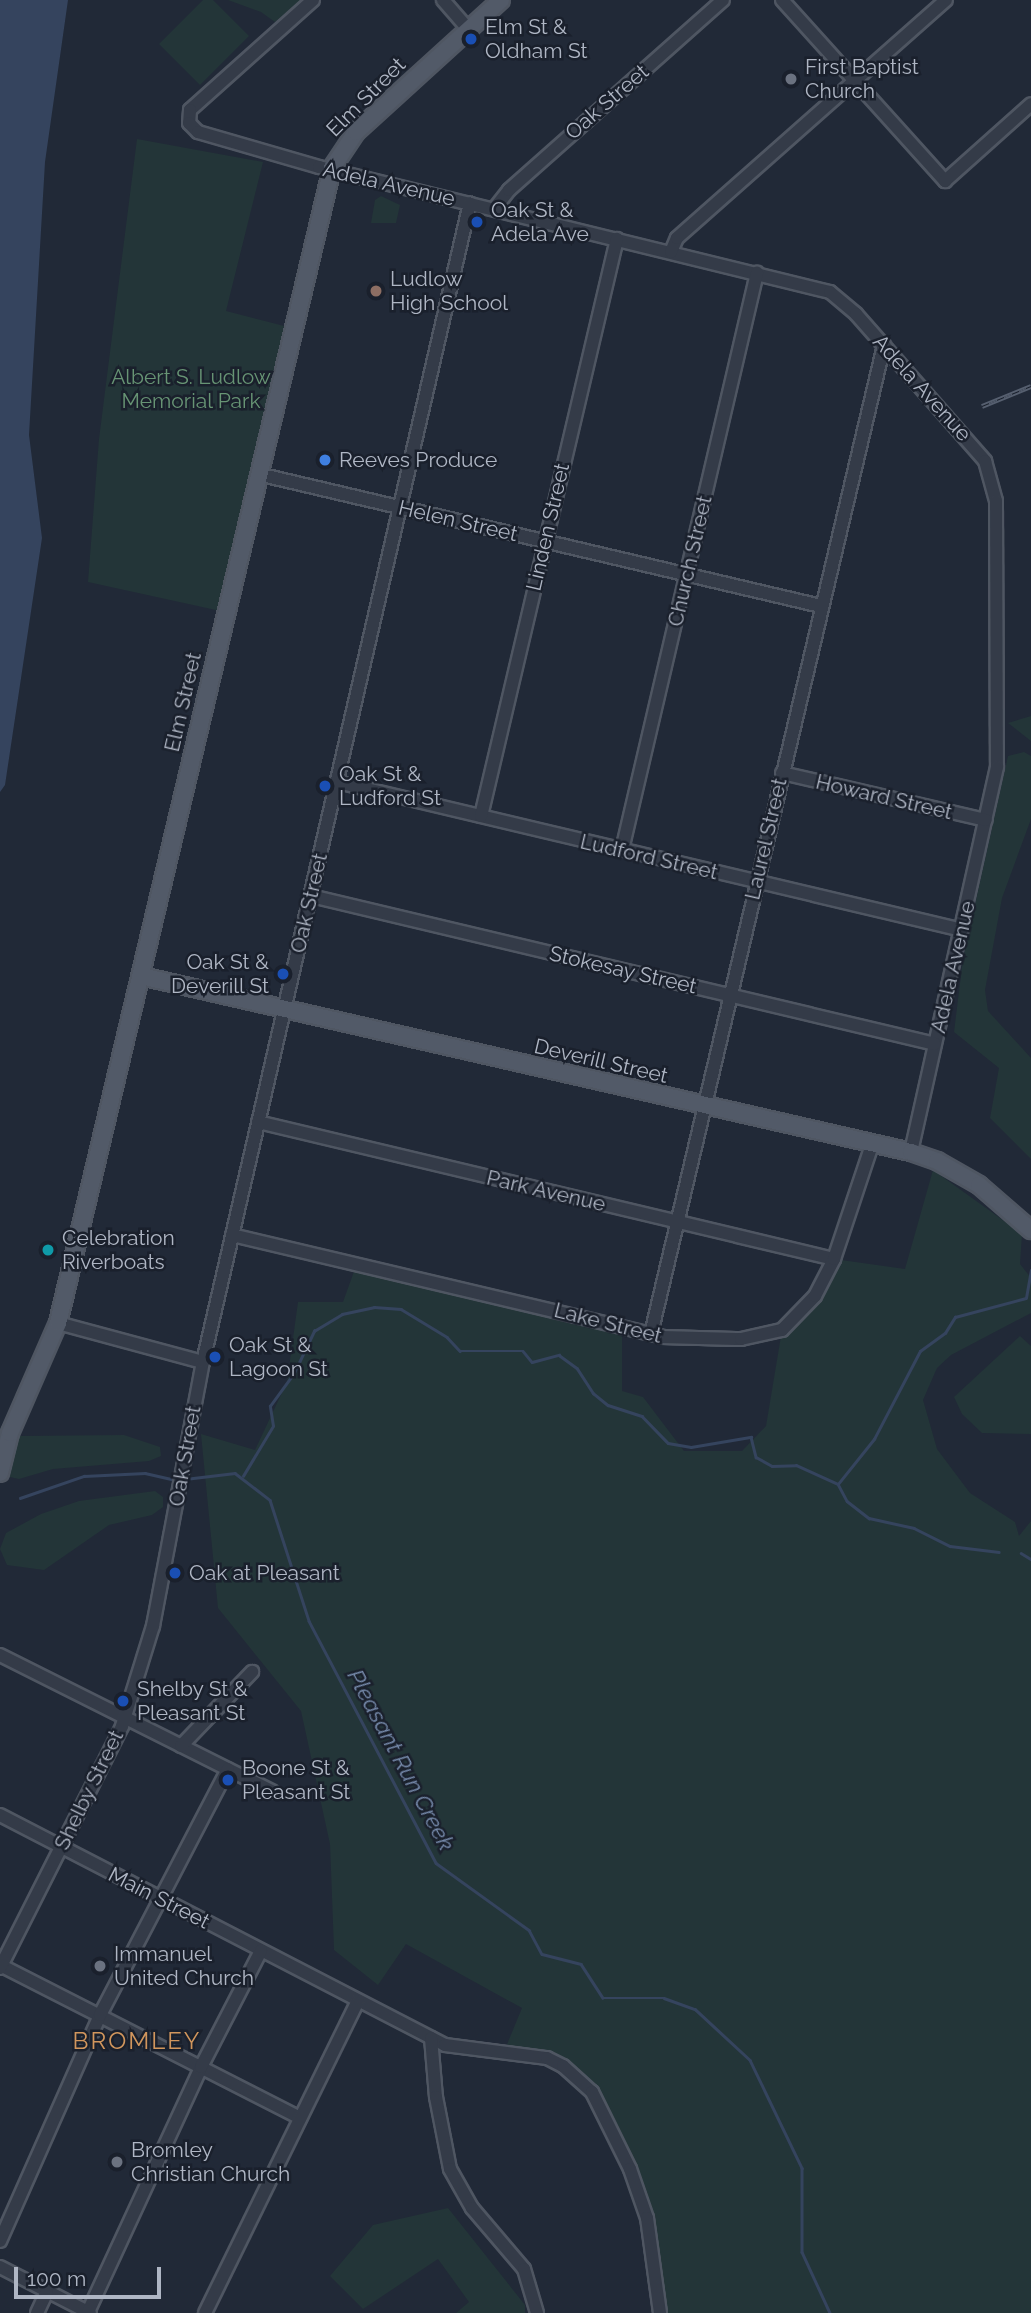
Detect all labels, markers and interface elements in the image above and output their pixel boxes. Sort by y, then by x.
place label: Elm St & Oldham St [485,14,587,64]
marker: Elm St & Oldham St [463,31,479,47]
street label: Elm Street [321,52,411,142]
place label: First Baptist Church [805,54,919,104]
street label: Oak Street [560,59,654,145]
marker: First Baptist Church [783,71,799,87]
street label: Adela Avenue [320,156,458,212]
place label: Oak St & Adela Ave [491,197,589,247]
marker: Oak St & Adela Ave [469,214,485,230]
place label: Ludlow High School [390,266,508,316]
marker: Ludlow High School [368,283,384,299]
street label: Adela Avenue [867,329,977,447]
park label: Albert S. Ludlow Memorial Park [111,364,271,414]
place label: Reeves Produce [339,447,497,473]
marker: Reeves Produce [317,452,333,468]
street label: Linden Street [521,461,575,593]
street label: Church Street [663,493,717,629]
street label: Helen Street [396,495,520,547]
street label: Elm Street [159,650,207,754]
place label: Oak St & Ludford St [339,761,441,811]
street label: Howard Street [813,769,955,825]
street label: Laurel Street [740,775,792,903]
marker: Oak St & Ludford St [317,778,333,794]
street label: Ludford Street [578,829,720,885]
street label: Oak Street [285,851,333,955]
street label: Adela Avenue [925,898,981,1036]
street label: Stokesay Street [547,941,699,999]
place label: Oak St & Deverill St [170,949,269,999]
marker: Oak St & Deverill St [275,966,291,982]
street label: Deverill Street [531,1033,671,1089]
street label: Park Avenue [484,1165,608,1217]
place label: Celebration Riverboats [62,1225,175,1275]
marker: Celebration Riverboats [40,1242,56,1258]
street label: Lake Street [552,1297,664,1349]
place label: Oak St & Lagoon St [229,1332,328,1382]
marker: Oak St & Lagoon St [207,1349,223,1365]
street label: Oak Street [164,1404,206,1508]
place label: Oak at Pleasant [189,1560,340,1586]
marker: Oak at Pleasant [167,1565,183,1581]
water label: Pleasant Run Creek [341,1665,461,1855]
place label: Shelby St & Pleasant St [137,1676,248,1726]
marker: Shelby St & Pleasant St [115,1693,131,1709]
street label: Shelby Street [49,1726,129,1854]
place label: Boone St & Pleasant St [242,1755,350,1805]
marker: Boone St & Pleasant St [220,1772,236,1788]
street label: Main Street [104,1862,214,1934]
place label: Immanuel United Church [114,1941,254,1991]
marker: Immanuel United Church [92,1958,108,1974]
district label: BROMLEY [73,2027,201,2055]
place label: Bromley Christian Church [131,2137,290,2187]
marker: Bromley Christian Church [109,2154,125,2170]
scale bar [18,2254,164,2298]
text: 100 m [27,2266,86,2291]

